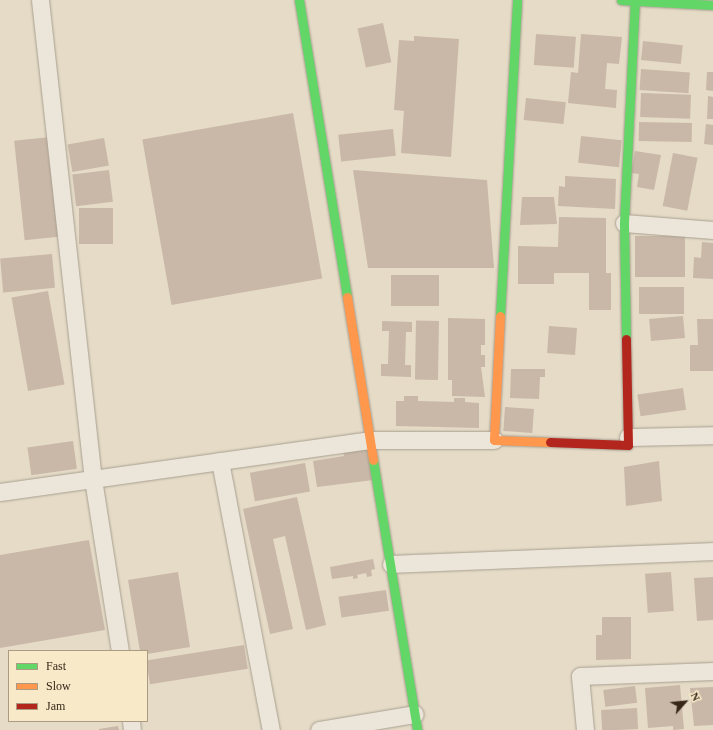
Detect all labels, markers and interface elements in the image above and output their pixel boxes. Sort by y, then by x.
legend [8,650,148,722]
text: Fast [46,659,66,673]
text: Slow [46,679,71,693]
north arrow [665,682,705,722]
text: N [689,690,703,703]
text: Jam [46,699,65,713]

